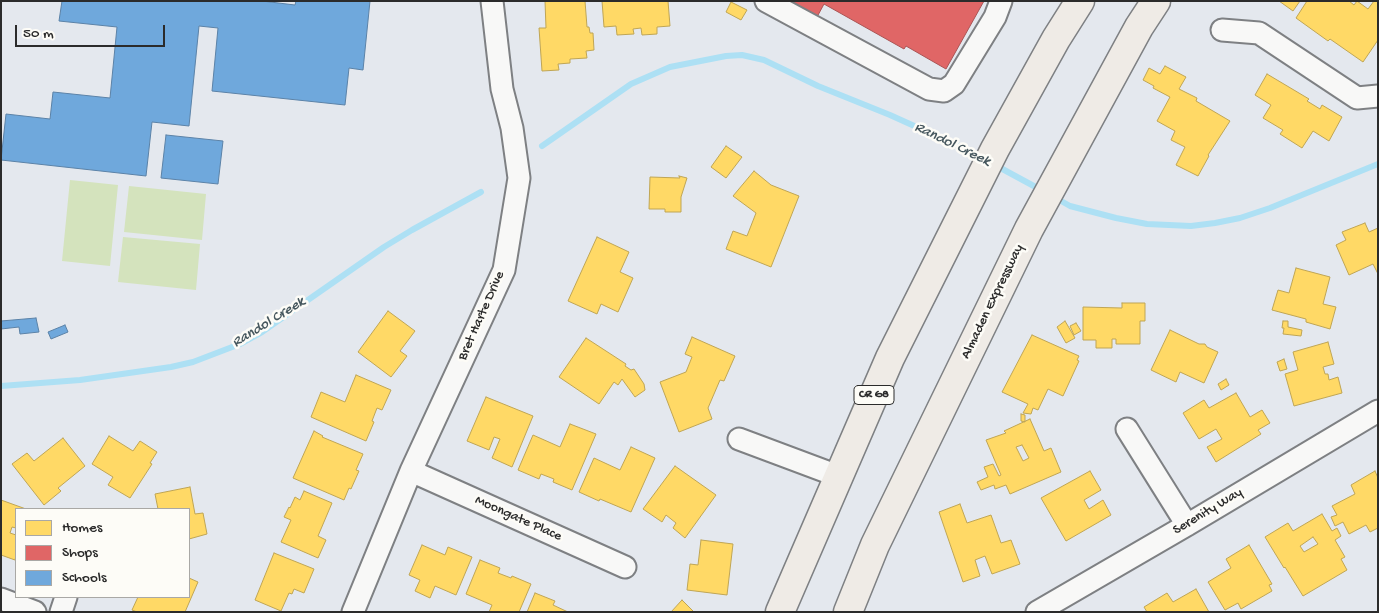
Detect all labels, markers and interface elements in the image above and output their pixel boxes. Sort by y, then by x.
scale bar [18,15,168,47]
text: 50 m [23,25,54,43]
water label: Randol Creek [911,119,993,171]
street label: Almaden Expressway [958,242,1028,362]
street label: Bret Harte Drive [455,269,509,363]
water label: Randol Creek [229,294,309,352]
road number: CR G8 [854,386,894,404]
street label: Serenity Way [1170,485,1246,539]
street label: Moongate Place [472,492,564,546]
legend [15,508,190,598]
text: Homes [62,519,102,537]
text: Shops [62,544,98,562]
text: Schools [62,569,107,587]

